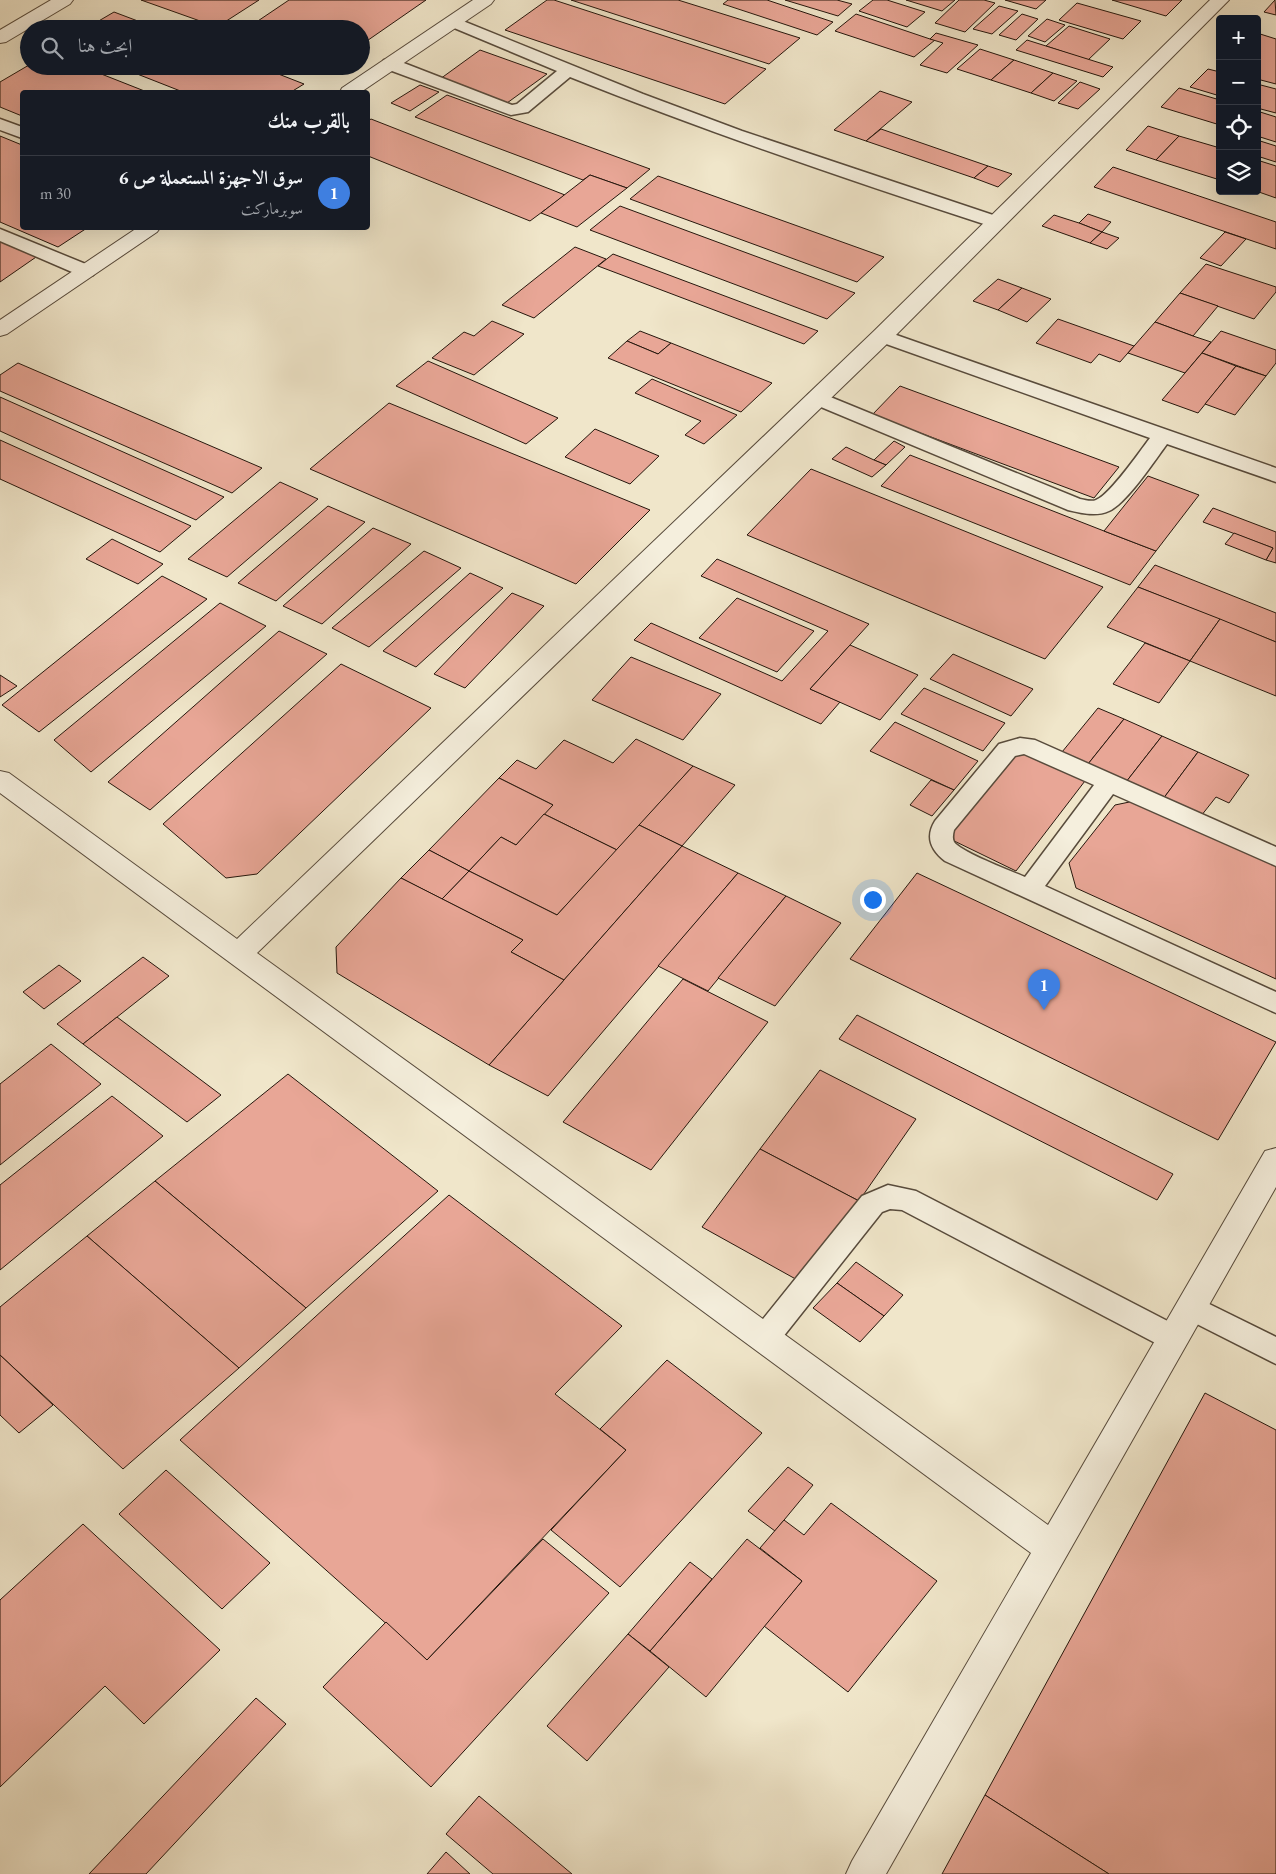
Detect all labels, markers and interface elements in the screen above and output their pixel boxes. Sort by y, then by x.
map controls [1216,15,1261,195]
button: + [1216,15,1261,60]
search box [20,20,370,75]
text: ابحث هنا [78,33,132,58]
icon: search [38,34,66,62]
button: − [1216,60,1261,105]
button: locate [1216,105,1261,150]
text: بالقرب منك [267,107,350,134]
button: layers [1216,150,1261,195]
text: سوق الاجهزة المستعملة ص 6 [119,165,303,190]
text: 30 m [40,183,71,204]
text: 1 [330,183,338,204]
text: سوبرماركت [241,198,303,219]
your location [860,887,886,913]
pin: 1 [1028,969,1060,1010]

